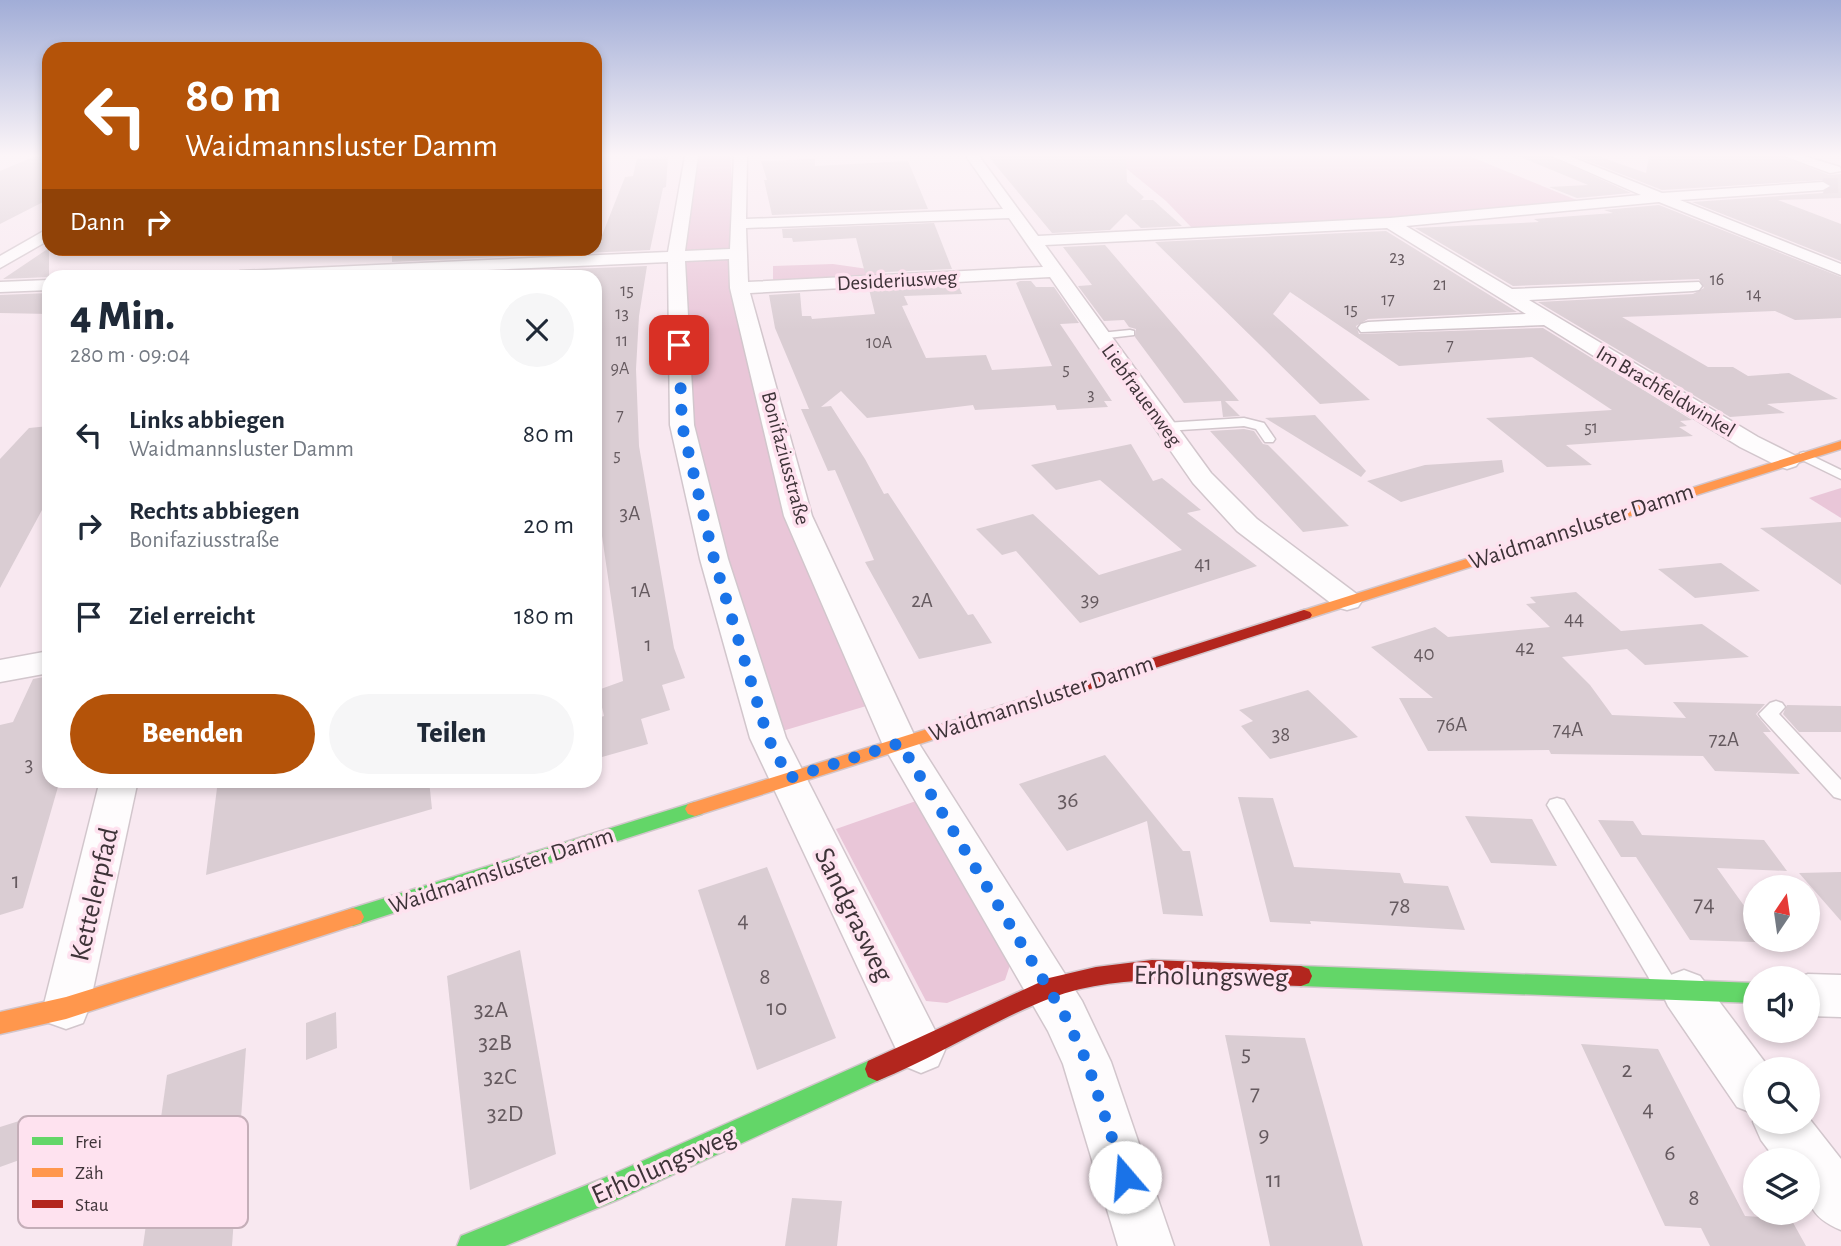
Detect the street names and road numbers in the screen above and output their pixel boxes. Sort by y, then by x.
street label: Desideriusweg [836,267,959,294]
street label: Liebfrauenweg [1098,340,1186,451]
street label: Im Brachfeldwinkel [1593,342,1739,441]
street label: Bonifaziusstraße [758,389,813,527]
street label: Waidmannsluster Damm [1466,479,1697,575]
street label: Waidmannsluster Damm [926,651,1157,747]
street label: Waidmannsluster Damm [386,823,617,919]
street label: Kettelerpfad [66,825,124,964]
street label: Sandgrasweg [809,844,898,986]
street label: Erholungsweg [1133,962,1289,992]
street label: Erholungsweg [587,1121,741,1210]

